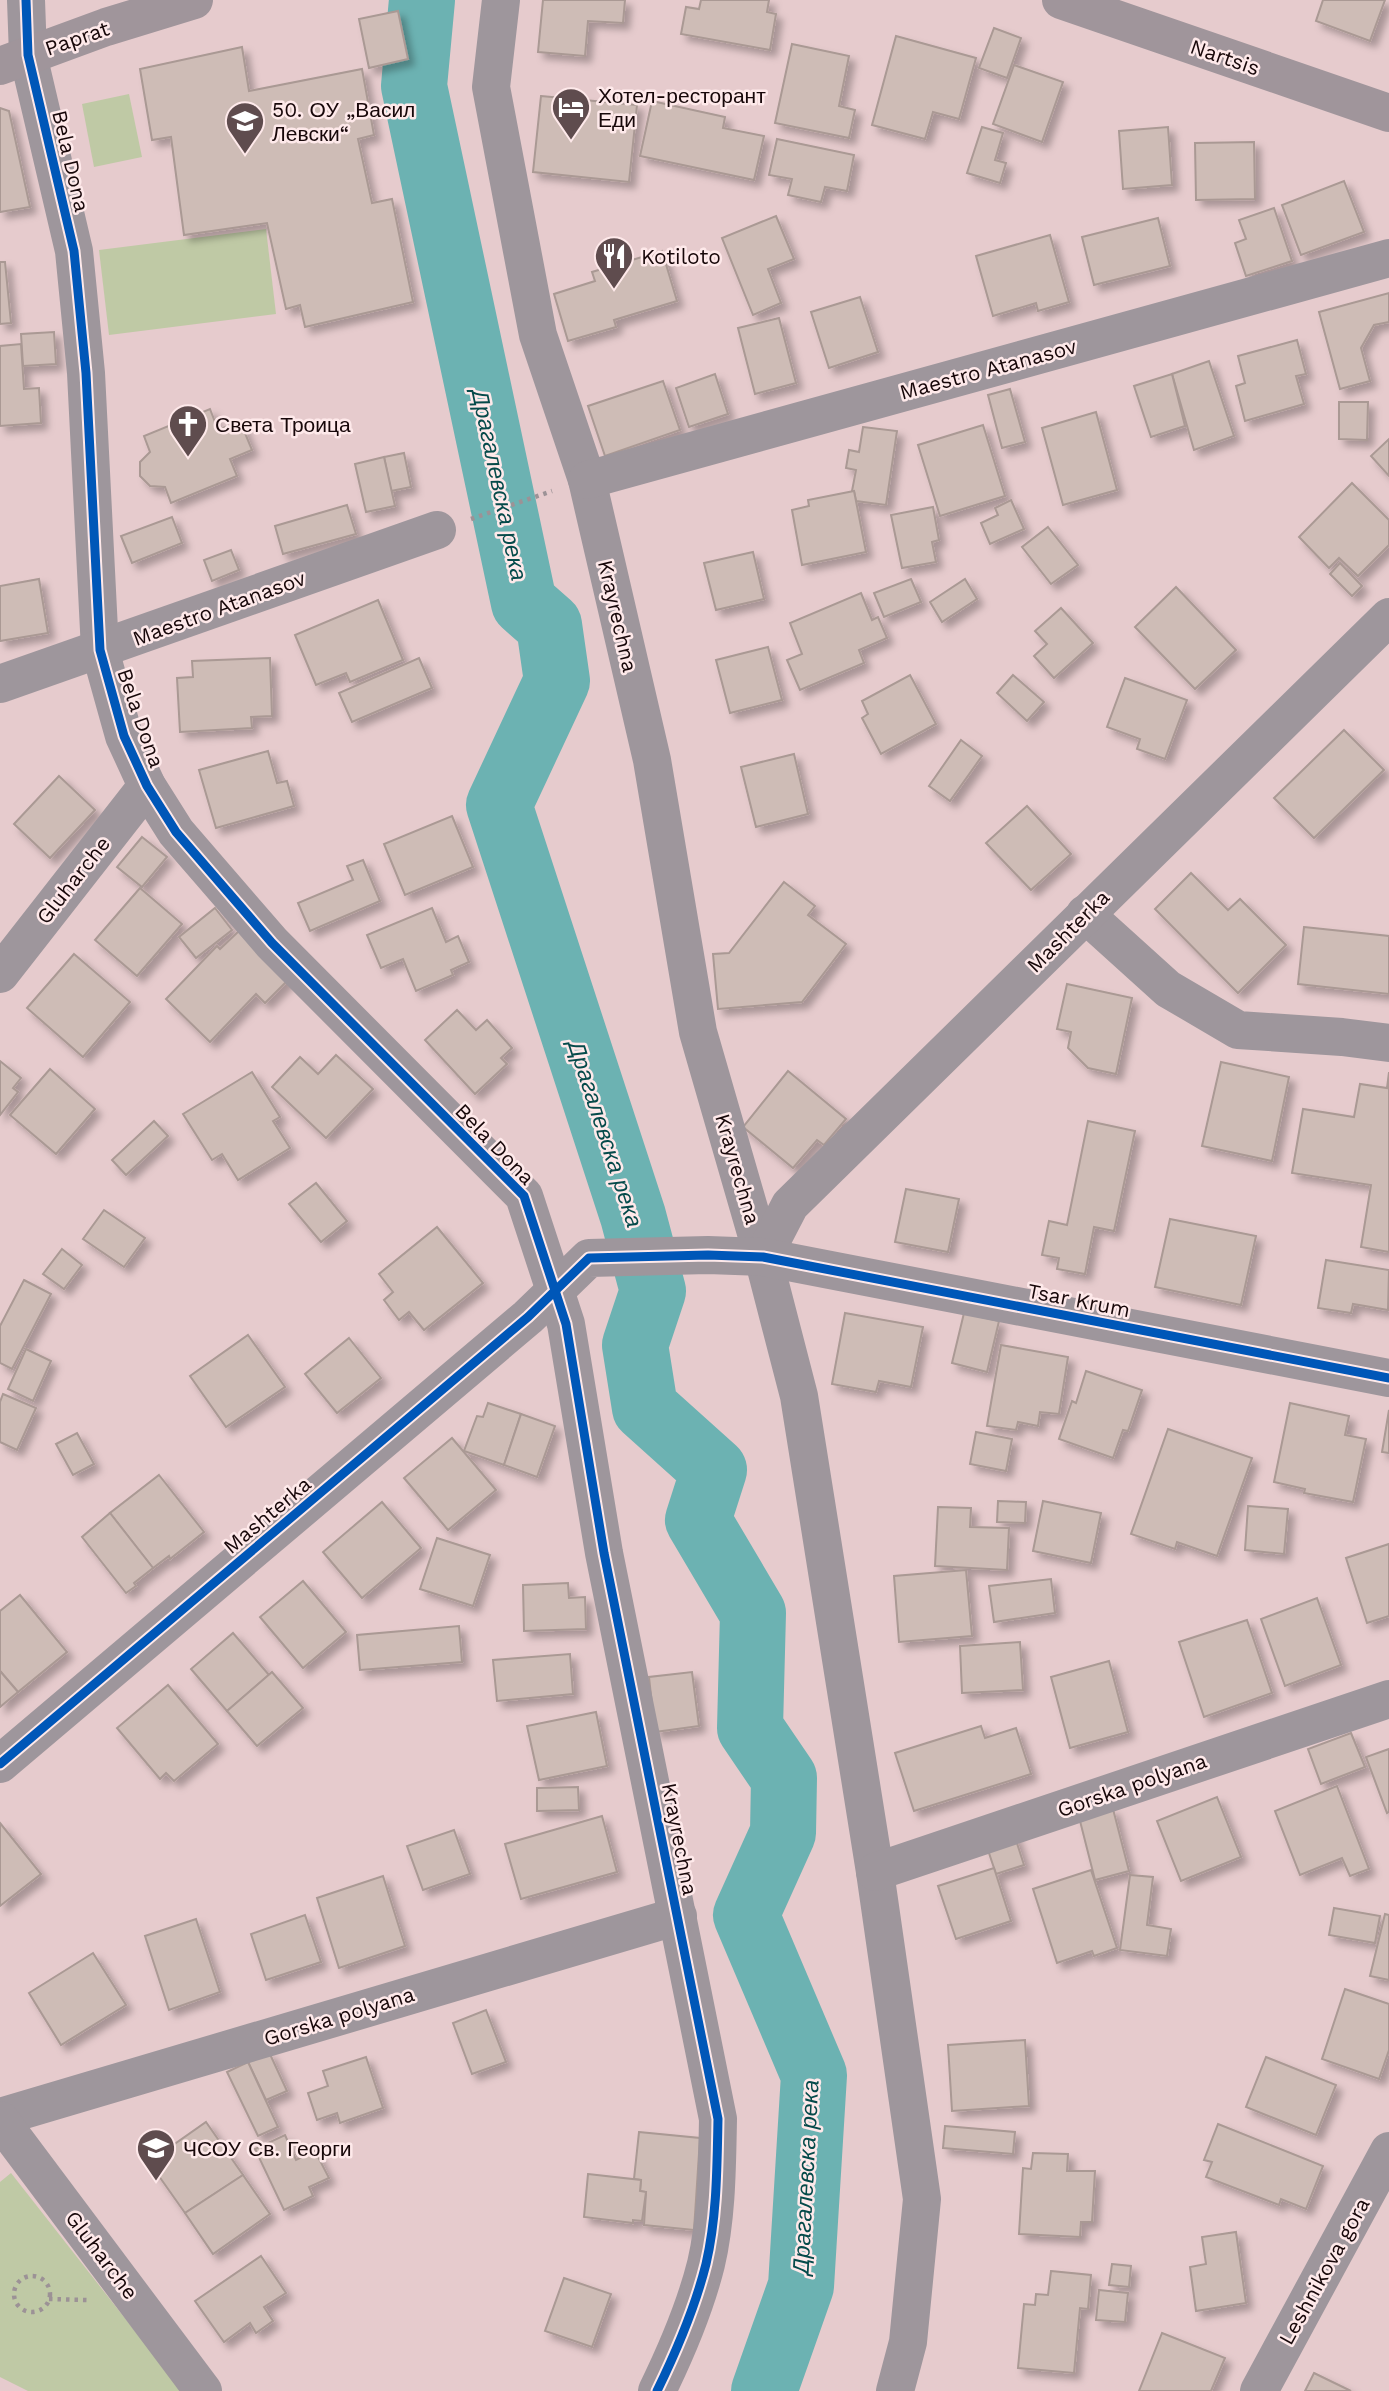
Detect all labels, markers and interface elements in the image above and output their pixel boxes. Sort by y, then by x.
street label: Paprat [42,15,113,61]
street label: Nartsis [1187,34,1263,80]
place label: Хотел-ресторант Еди [598,83,766,132]
hotel icon: Хотел-ресторант Еди [550,86,592,141]
place label: 50. ОУ „Васил Левски“ [272,97,415,146]
school or university icon: 50. ОУ „Васил Левски“ [224,100,266,155]
street label: Bela Dona [47,108,95,214]
restaurant icon: Kotiloto [593,235,635,290]
place label: Kotiloto [641,244,721,269]
street label: Maestro Atanasov [897,333,1079,405]
water label: Драгалевска река [465,384,532,583]
church icon: Света Троица [167,403,209,458]
place label: Света Троица [215,412,351,437]
street label: Krayrechna [593,558,643,675]
street label: Maestro Atanasov [129,565,309,651]
street label: Bela Dona [112,665,170,771]
street label: Gluharche [31,831,115,929]
street label: Mashterka [1021,884,1115,978]
water label: Драгалевска река [561,1034,648,1231]
street label: Bela Dona [450,1098,540,1190]
street label: Krayrechna [710,1111,766,1227]
street label: Tsar Krum [1025,1278,1133,1322]
street label: Mashterka [218,1471,316,1559]
street label: Gorska polyana [1054,1748,1210,1822]
street label: Krayrechna [657,1781,703,1898]
street label: Gorska polyana [261,1981,417,2051]
water label: Драгалевска река [787,2079,825,2278]
school or university icon: ЧСОУ Св. Георги [135,2127,177,2182]
place label: ЧСОУ Св. Георги [183,2136,352,2161]
street label: Leshnikova gora [1273,2193,1375,2349]
street label: Gluharche [61,2206,143,2304]

